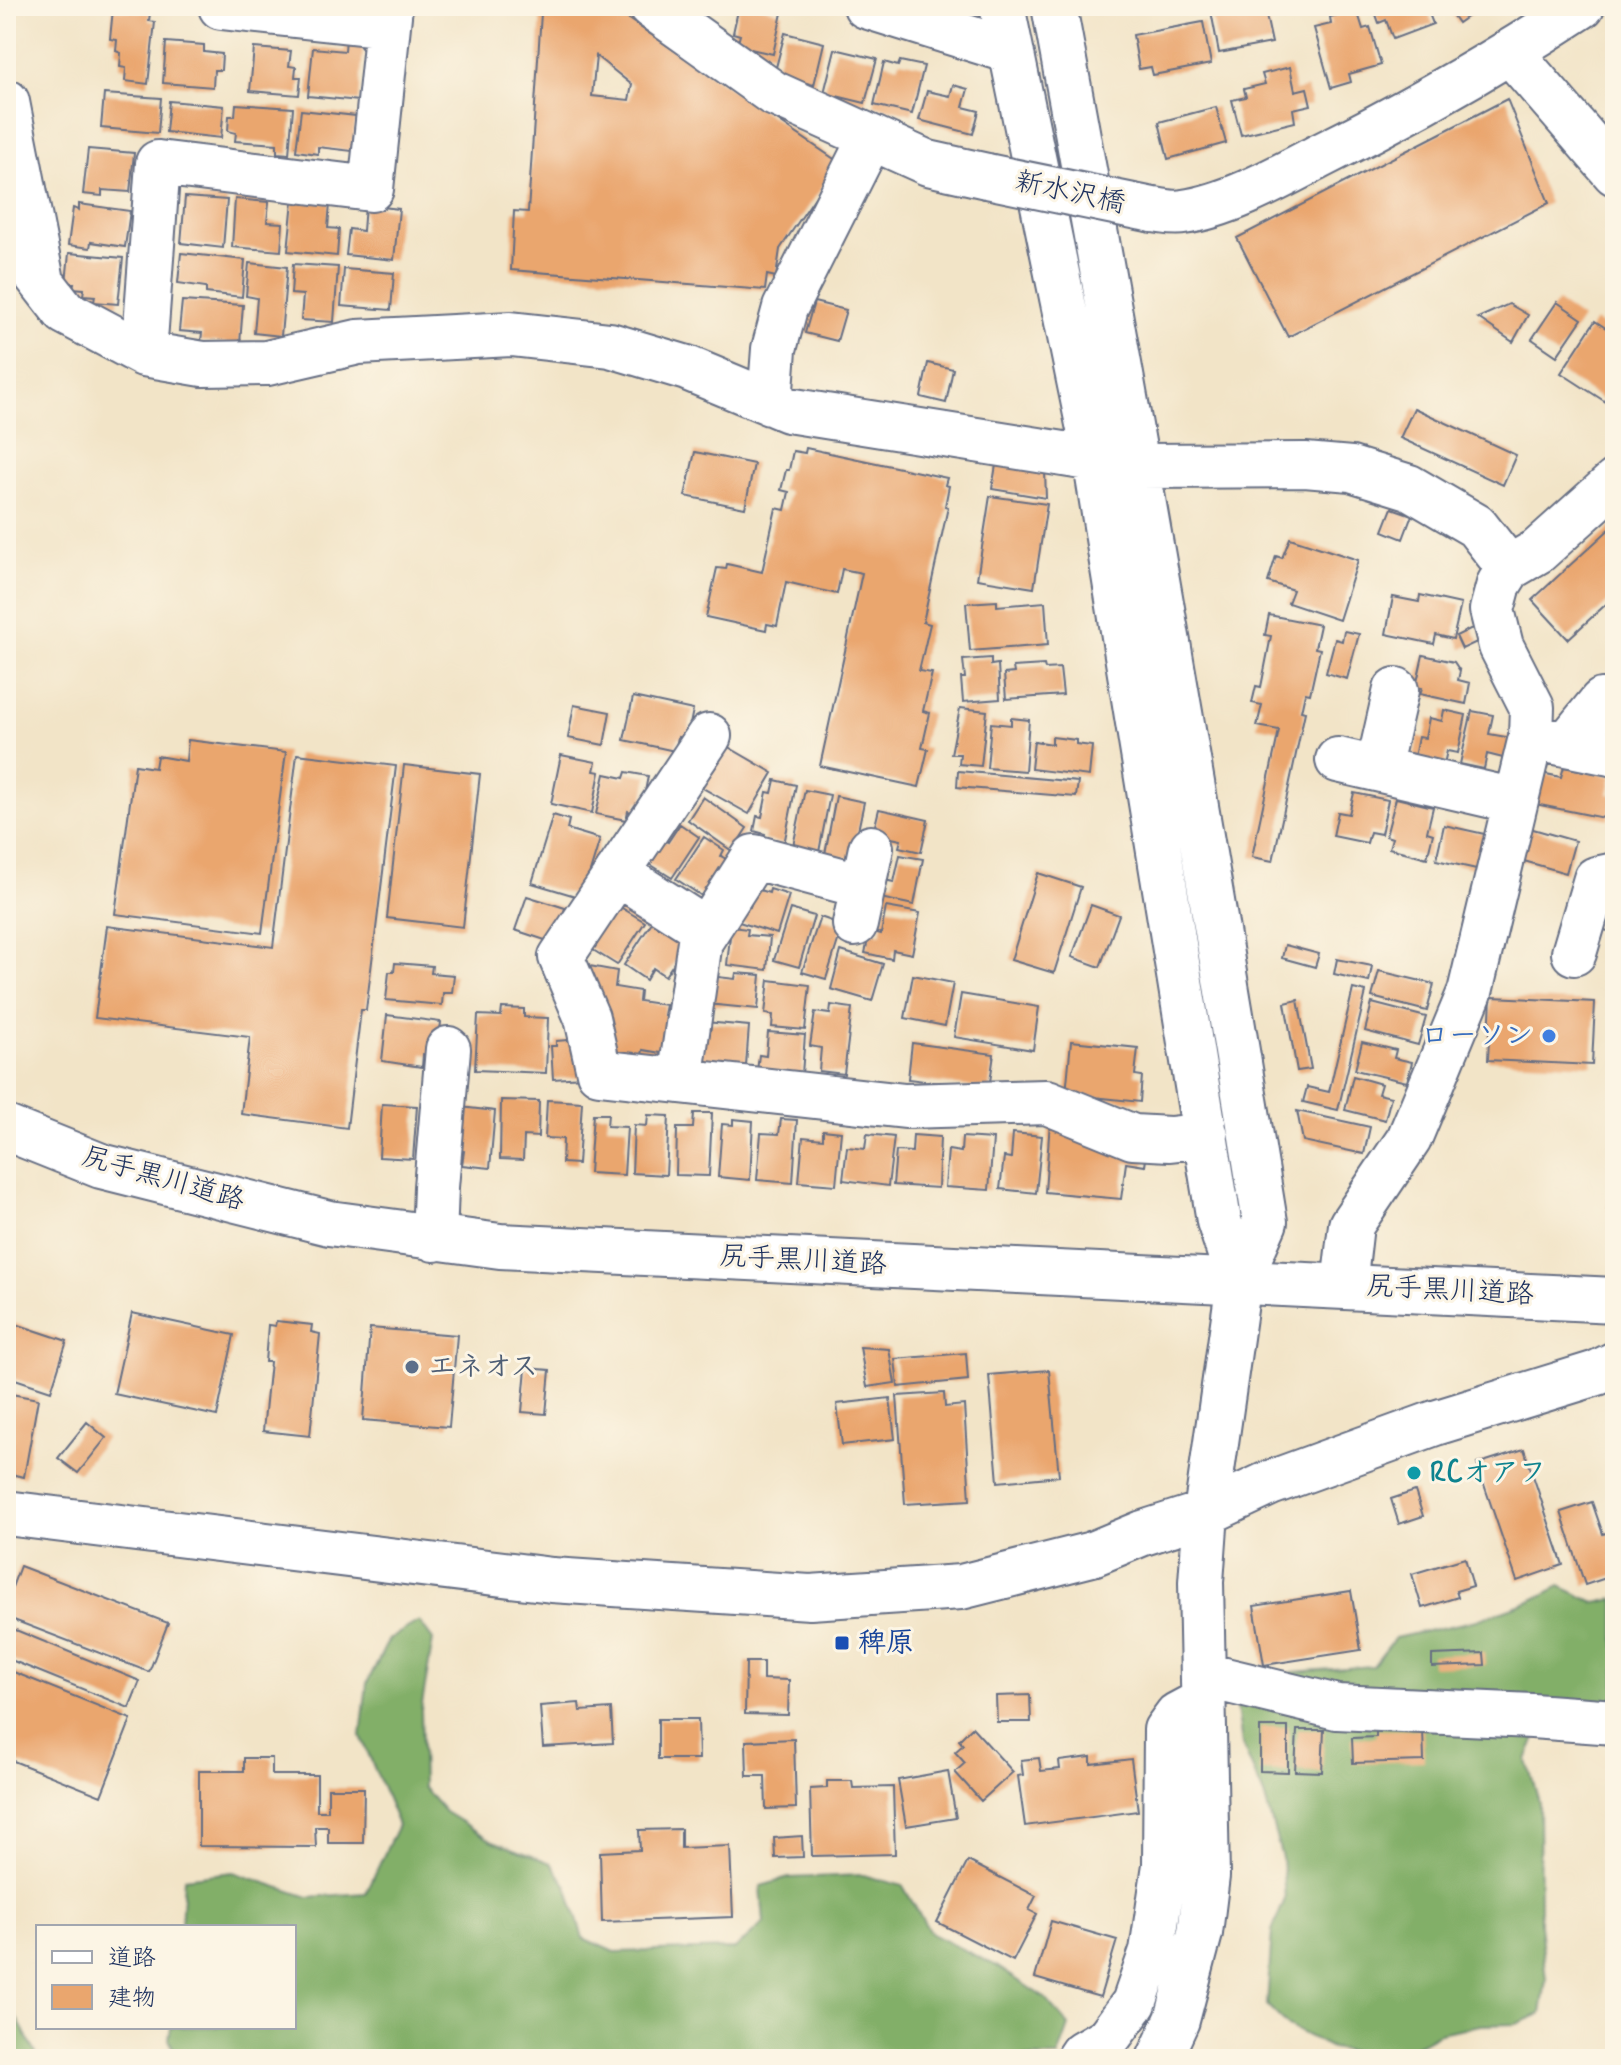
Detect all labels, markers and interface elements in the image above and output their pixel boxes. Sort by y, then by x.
street label: 新水沢橋 [1011,163,1129,223]
place label: ローソン [1421,1018,1533,1055]
marker: ローソン [1540,1027,1558,1045]
street label: 尻手黒川道路 [77,1138,249,1220]
street label: 尻手黒川道路 [718,1238,888,1284]
street label: 尻手黒川道路 [1365,1268,1535,1314]
place label: エネオス [428,1349,538,1386]
marker: エネオス [403,1358,421,1376]
place label: RCオアフ [1430,1455,1547,1492]
marker: RCオアフ [1405,1464,1423,1482]
place label: 稗原 [858,1625,914,1662]
marker: 稗原 [833,1634,851,1652]
legend [36,1925,296,2029]
text: 道路 [108,1943,156,1974]
text: 建物 [108,1983,156,2014]

